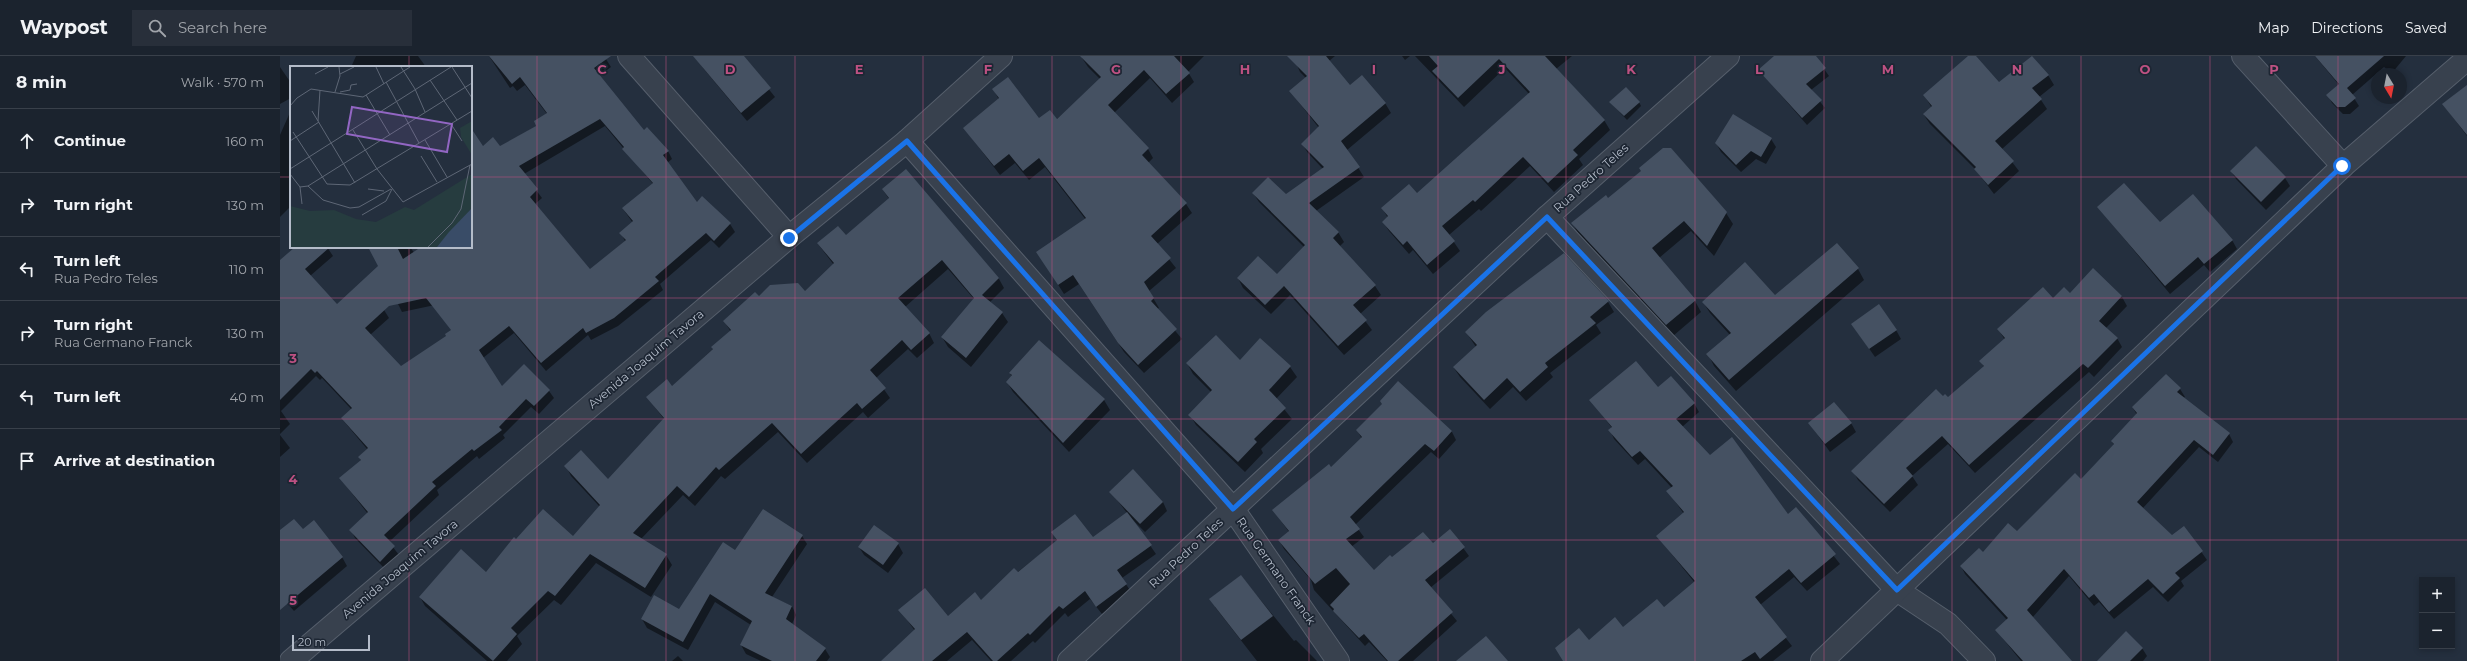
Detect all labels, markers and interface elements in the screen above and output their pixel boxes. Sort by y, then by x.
search box [132,10,412,46]
text: Waypost [20,16,108,39]
icon: search [146,17,168,39]
text: Search here [178,18,267,37]
text: Map [2258,19,2289,37]
text: Directions [2311,19,2383,37]
text: Saved [2405,19,2447,37]
text: C [597,61,607,77]
text: D [725,61,736,77]
text: E [855,61,864,77]
text: F [984,61,992,77]
text: G [1111,61,1121,77]
text: H [1240,61,1250,77]
text: I [1372,61,1376,77]
text: J [1497,61,1506,77]
text: K [1626,61,1636,77]
text: L [1755,61,1763,77]
text: M [1882,61,1894,77]
text: N [2012,61,2022,77]
text: O [2140,61,2151,77]
text: P [2269,61,2279,77]
inset map [290,66,472,248]
north arrow [2371,68,2407,104]
text: 8 min [16,72,67,92]
text: Walk · 570 m [181,74,264,90]
icon: ahead [16,130,38,152]
text: Continue [54,131,126,150]
text: 160 m [226,133,264,149]
street label: Rua Pedro Teles [1550,140,1631,215]
route start [2333,157,2351,175]
icon: right [16,194,38,216]
text: Turn right [54,195,133,214]
text: 130 m [226,197,264,213]
route end [780,229,798,247]
text: Turn left [54,251,121,270]
icon: left [16,258,38,280]
text: 110 m [229,261,264,277]
text: Rua Pedro Teles [54,270,158,286]
street label: Avenida Joaquim Tavora [585,306,706,411]
text: Turn right [54,315,133,334]
icon: right [16,322,38,344]
text: 130 m [226,325,264,341]
text: Rua Germano Franck [54,334,192,350]
text: 3 [288,350,297,366]
icon: left [16,386,38,408]
text: Turn left [54,387,121,406]
text: 40 m [230,389,264,405]
icon: arrive [16,450,38,472]
text: Arrive at destination [54,451,215,470]
text: 4 [289,471,298,487]
street label: Rua Pedro Teles [1145,514,1226,591]
street label: Rua Germano Franck [1234,514,1320,628]
street label: Avenida Joaquim Tavora [339,516,460,621]
map controls [2419,577,2455,649]
button: + [2419,577,2455,613]
text: 5 [289,592,297,608]
button: − [2419,613,2455,649]
scale bar [292,633,370,652]
text: 20 m [298,635,326,649]

